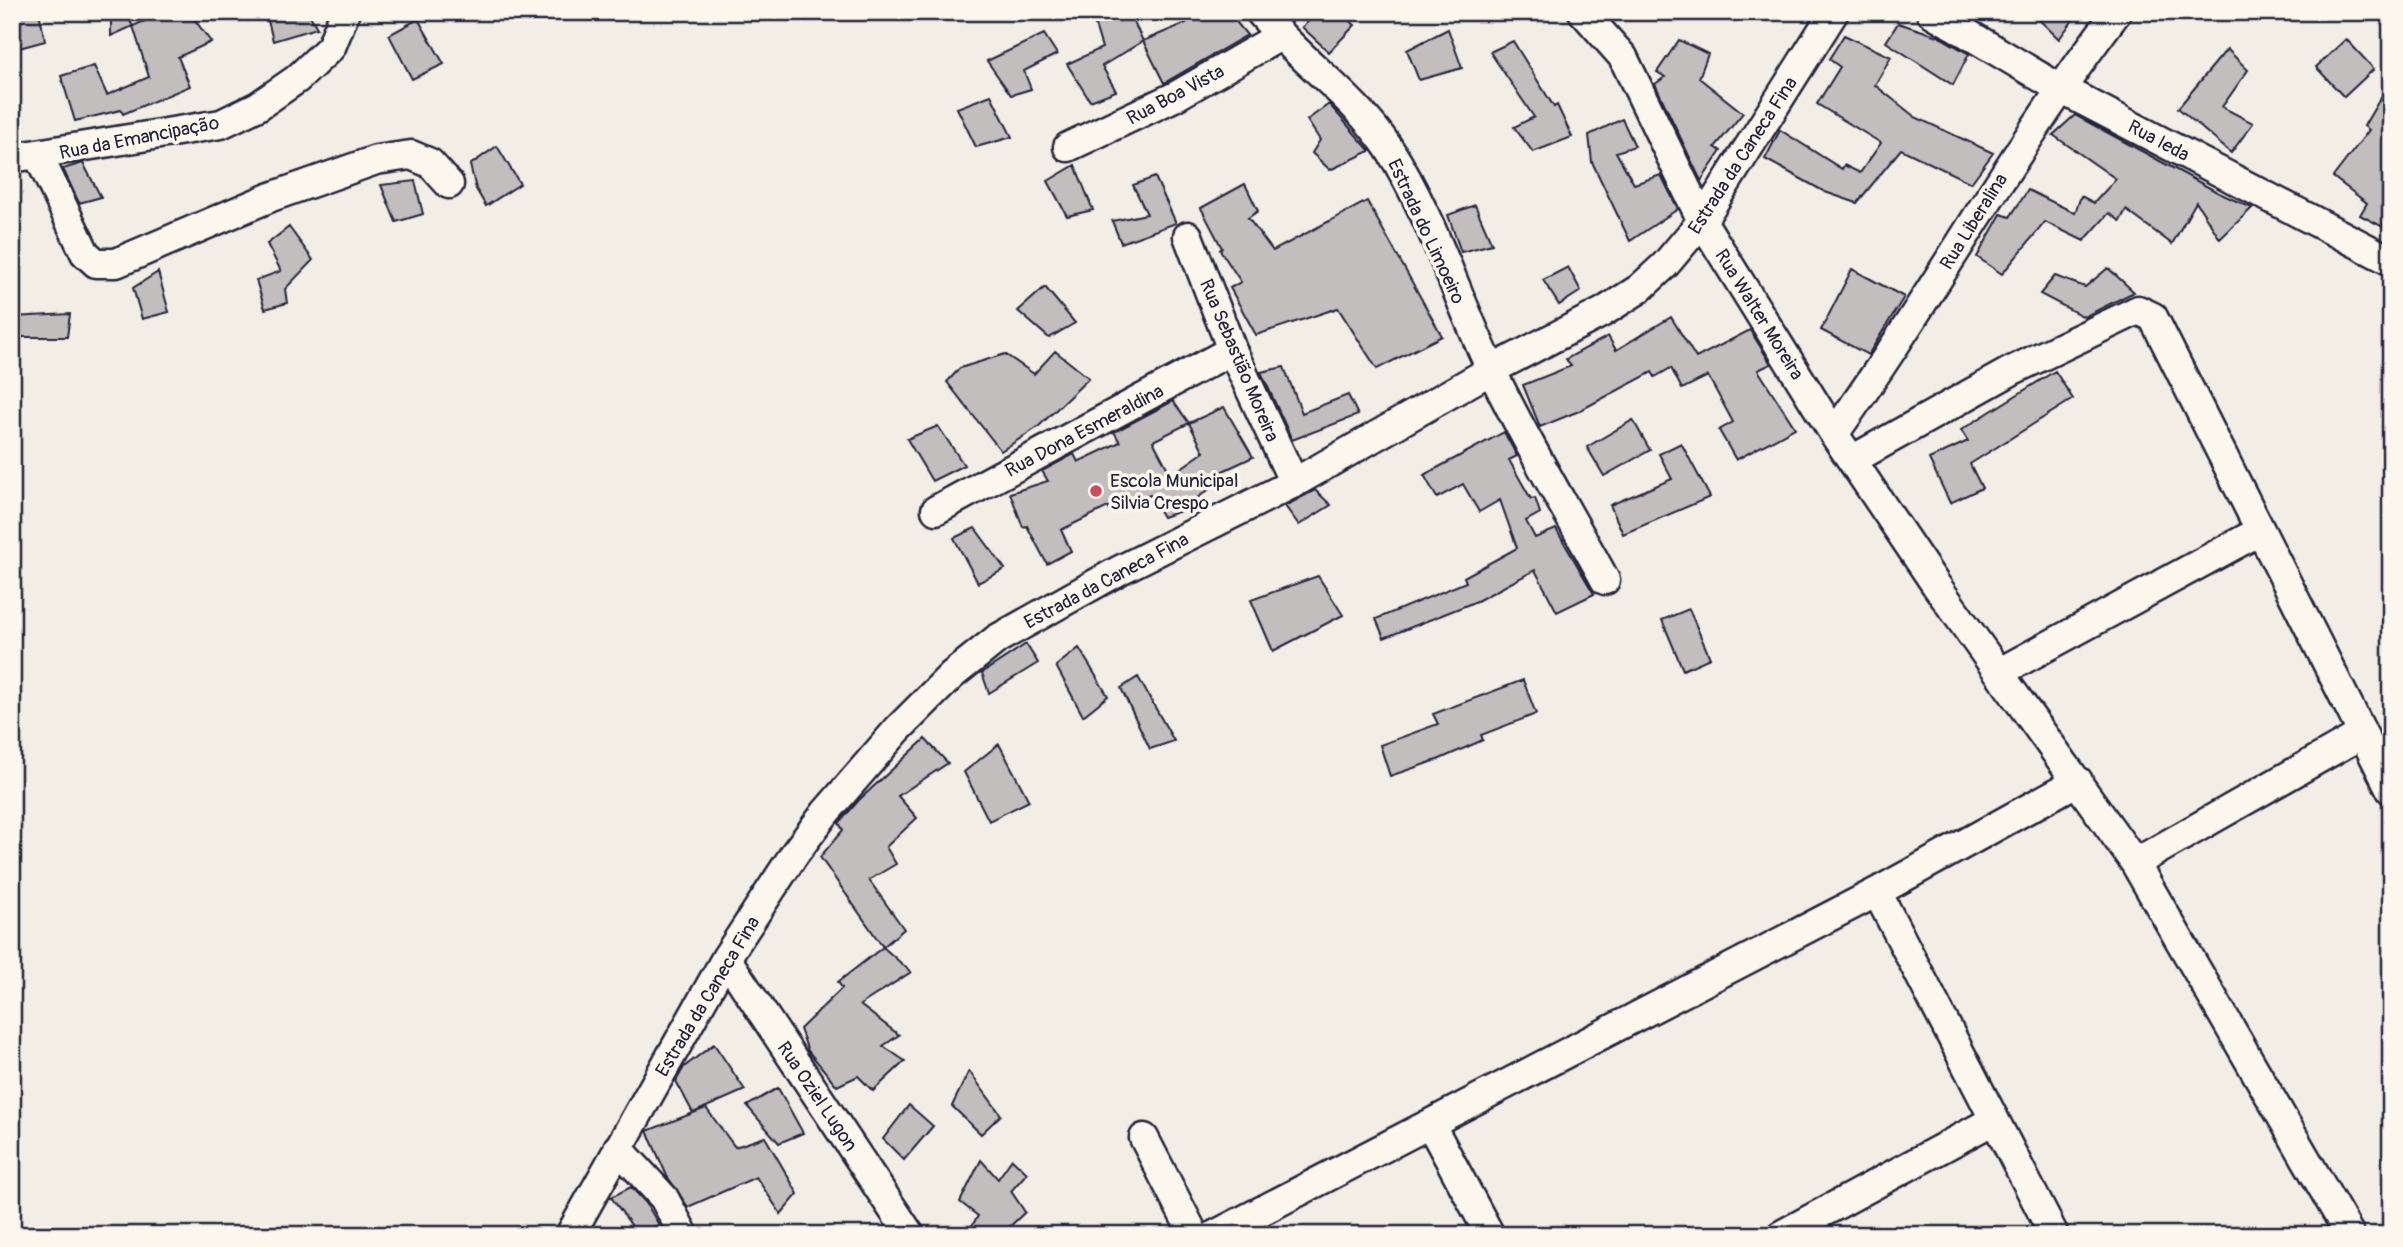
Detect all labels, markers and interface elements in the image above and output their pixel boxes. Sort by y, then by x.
street label: Rua Boa Vista [1123,59,1229,131]
street label: Estrada da Caneca Fina [1683,72,1803,239]
street label: Rua da Emancipação [57,111,221,165]
street label: Rua Ieda [2124,115,2194,167]
street label: Estrada do Limoeiro [1382,155,1470,308]
street label: Rua Liberalina [1935,169,2013,274]
street label: Rua Walter Moreira [1709,245,1809,384]
street label: Rua Sebastião Moreira [1194,275,1284,446]
street label: Rua Dona Esmeraldina [1001,379,1168,483]
place label: Escola Municipal Silvia Crespo [1110,469,1238,515]
marker: Escola Municipal Silvia Crespo [1088,483,1104,499]
street label: Estrada da Caneca Fina [1020,527,1193,634]
street label: Estrada da Caneca Fina [650,912,765,1081]
street label: Rua Oziel Lugon [772,1037,863,1156]

